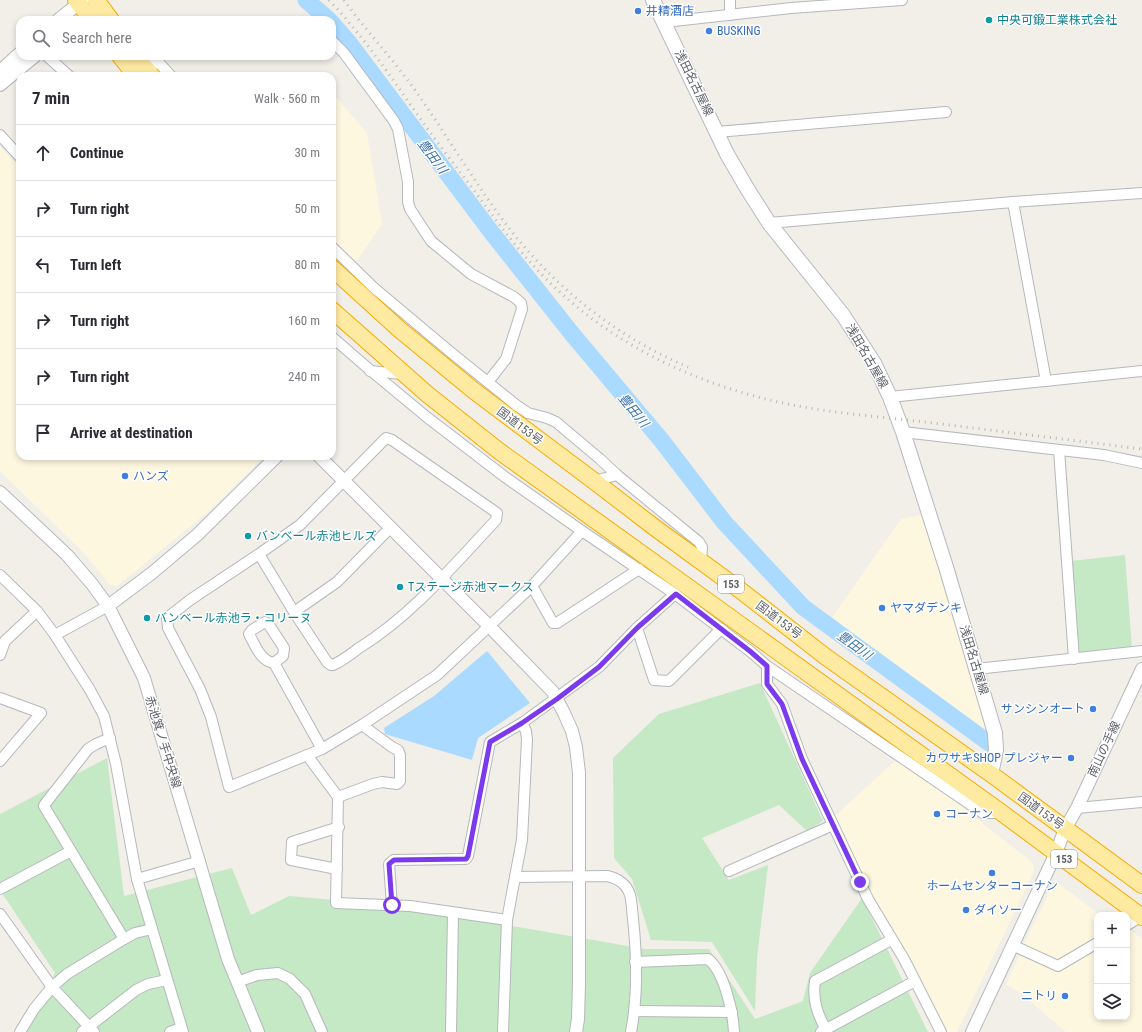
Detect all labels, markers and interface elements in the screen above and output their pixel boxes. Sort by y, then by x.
place label: 井精酒店 [646,4,694,18]
marker: 井精酒店 [633,6,643,16]
place label: 中央可鍛工業株式会社 [997,13,1117,27]
marker: 中央可鍛工業株式会社 [984,15,994,25]
search box [16,16,336,60]
place label: BUSKING [717,24,761,38]
marker: BUSKING [704,26,714,36]
icon: search [30,27,52,49]
text: Search here [62,29,132,47]
street label: 浅田名古屋線 [672,48,716,118]
text: 7 min [32,88,70,108]
text: Walk · 560 m [254,91,320,106]
water label: 豊田川 [415,136,452,178]
icon: ahead [32,142,54,164]
text: Continue [70,144,124,162]
text: 30 m [294,145,320,160]
icon: right [32,198,54,220]
text: Turn right [70,200,129,218]
text: 50 m [294,201,320,216]
icon: left [32,254,54,276]
text: Turn left [70,256,121,274]
text: 80 m [294,257,320,272]
icon: right [32,310,54,332]
text: Turn right [70,312,129,330]
text: 160 m [288,313,320,328]
street label: 浅田名古屋線 [843,321,891,391]
icon: right [32,366,54,388]
text: Turn right [70,368,129,386]
text: 240 m [288,369,320,384]
water label: 豊田川 [616,390,653,432]
street label: 国道153号 [494,404,546,448]
icon: arrive [32,422,54,444]
text: Arrive at destination [70,424,193,442]
place label: ハンズ [133,469,169,483]
marker: ハンズ [120,471,130,481]
place label: バンベール赤池ヒルズ [256,529,377,543]
marker: バンベール赤池ヒルズ [243,531,253,541]
road number: 153 [718,575,744,593]
place label: Tステージ赤池マークス [408,580,534,594]
marker: Tステージ赤池マークス [395,582,405,592]
street label: 国道153号 [753,598,805,642]
place label: ヤマダデンキ [890,601,962,615]
marker: ヤマダデンキ [877,603,887,613]
place label: バンベール赤池ラ・コリーヌ [155,611,312,625]
marker: バンベール赤池ラ・コリーヌ [142,613,152,623]
street label: 浅田名古屋線 [957,624,991,696]
water label: 豊田川 [835,628,877,664]
street label: 赤池箕ノ手中央線 [142,694,184,790]
place label: サンシンオート [1001,702,1085,716]
marker: サンシンオート [1088,704,1098,714]
street label: 南山の手線 [1085,719,1123,779]
place label: カワサキSHOP プレジャー [925,751,1063,765]
marker: カワサキSHOP プレジャー [1066,753,1076,763]
street label: 国道153号 [1015,790,1067,832]
place label: コーナン [945,807,993,821]
marker: コーナン [932,809,942,819]
road number: 153 [1051,850,1077,868]
marker: ホームセンターコーナン [987,868,997,878]
route end [851,873,869,891]
place label: ホームセンターコーナン [926,879,1058,893]
route start [383,896,401,914]
place label: ダイソー [974,903,1022,917]
marker: ダイソー [961,905,971,915]
map controls [1094,912,1130,1020]
button: + [1094,912,1130,948]
button: − [1094,948,1130,984]
button: layers [1094,984,1130,1020]
place label: ニトリ [1021,989,1057,1003]
marker: ニトリ [1060,991,1070,1001]

